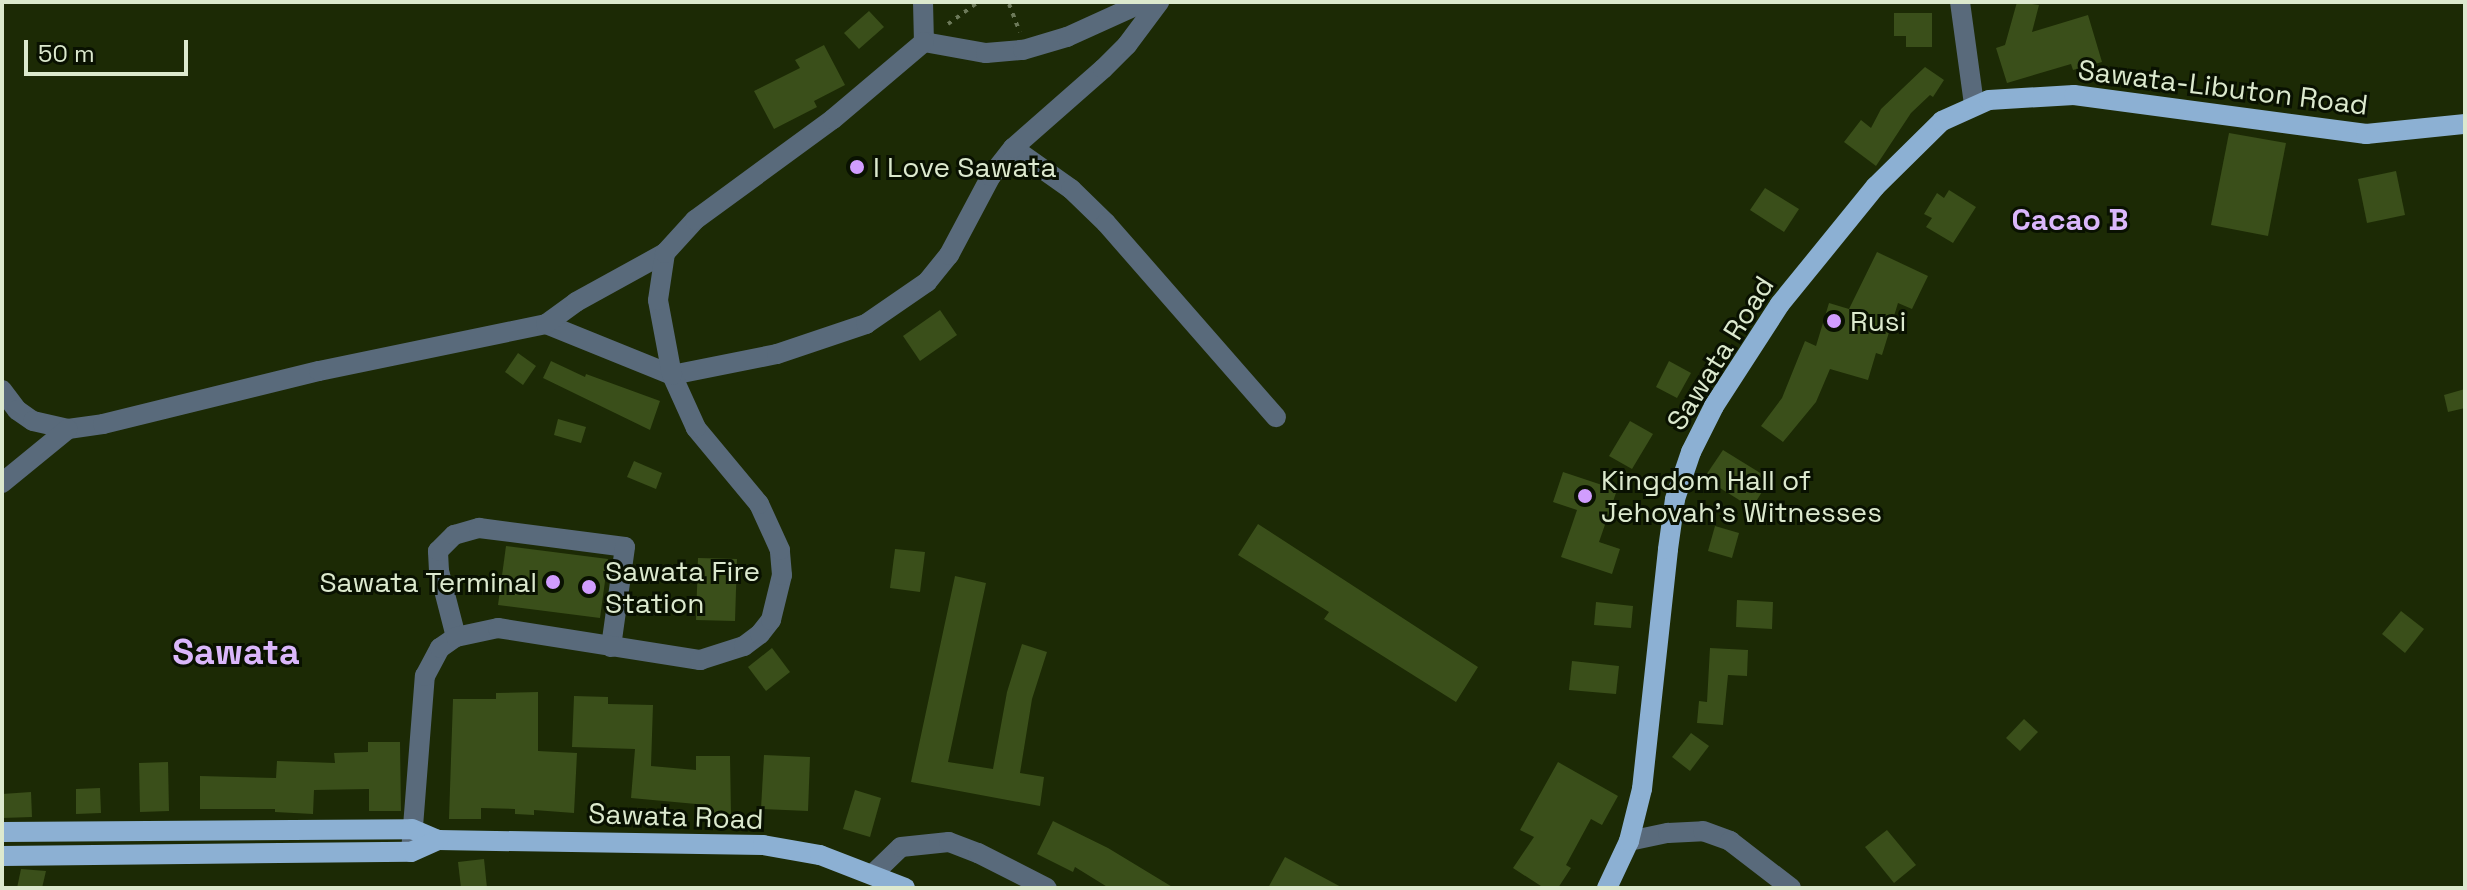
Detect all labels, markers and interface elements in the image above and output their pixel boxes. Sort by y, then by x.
scale bar [28,24,192,74]
text: 50 m [38,38,95,69]
street label: Sawata-Libuton Road [2076,53,2370,121]
place label: I Love Sawata [873,150,1057,184]
marker: I Love Sawata [848,158,866,176]
district label: Cacao B [2012,202,2128,238]
street label: Sawata Road [1659,270,1781,436]
place label: Rusi [1850,304,1906,338]
marker: Rusi [1825,312,1843,330]
place label: Kingdom Hall of Jehovah's Witnesses [1601,463,1882,529]
marker: Kingdom Hall of Jehovah's Witnesses [1576,487,1594,505]
place label: Sawata Fire Station [605,554,760,620]
place label: Sawata Terminal [319,565,537,599]
marker: Sawata Terminal [544,573,562,591]
marker: Sawata Fire Station [580,578,598,596]
district label: Sawata [172,631,300,675]
street label: Sawata Road [588,796,764,836]

